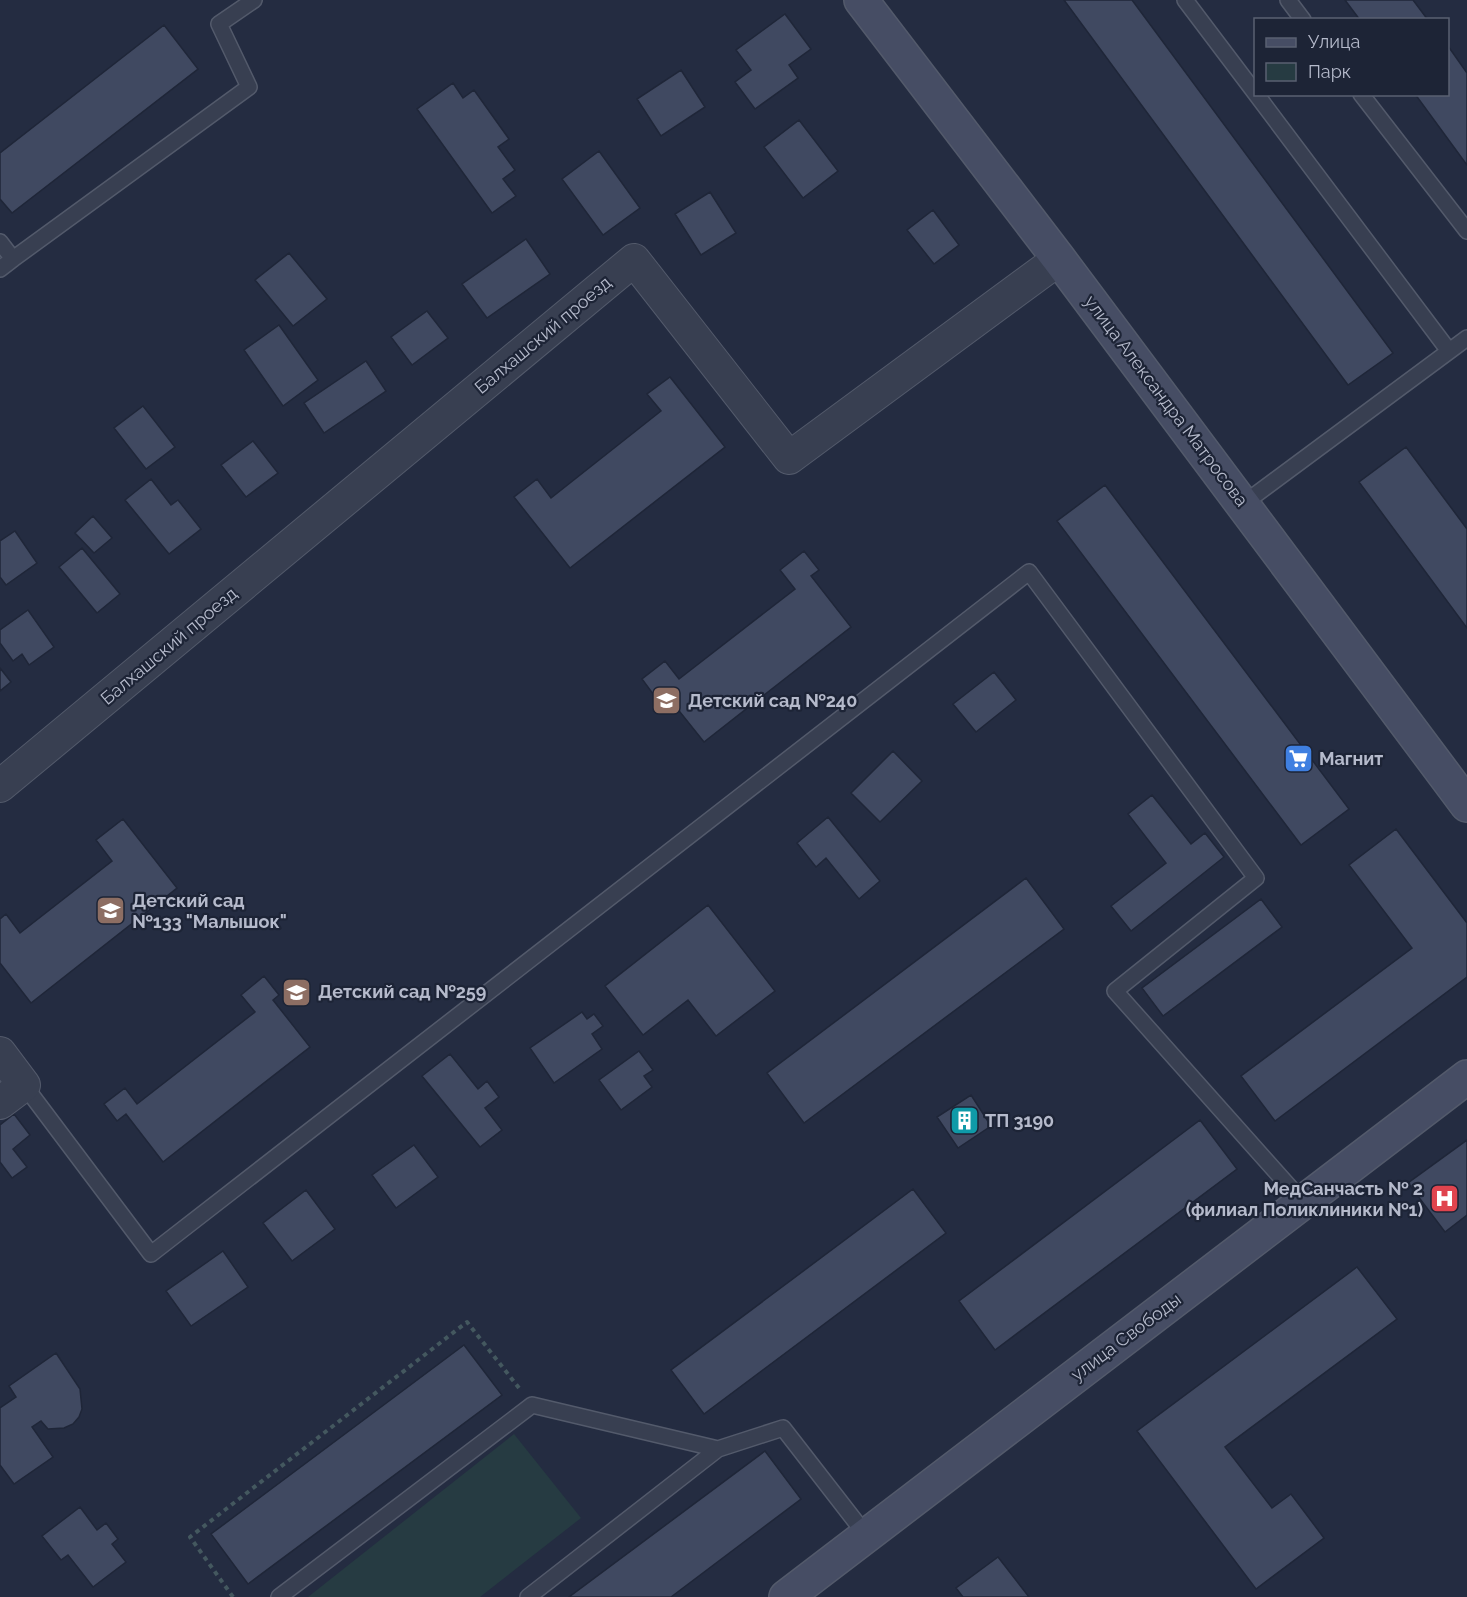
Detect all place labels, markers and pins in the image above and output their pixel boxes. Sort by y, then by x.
school or university icon: Детский сад №240 [651,685,683,717]
place label: Детский сад №240 [688,690,857,711]
supermarket icon: Магнит [1282,743,1314,775]
place label: Магнит [1319,748,1383,769]
place label: Детский сад №133 "Малышок" [132,890,287,932]
school or university icon: Детский сад №133 "Малышок" [95,895,127,927]
school or university icon: Детский сад №259 [281,976,313,1008]
place label: Детский сад №259 [318,981,486,1002]
building icon: ТП 3190 [948,1105,980,1137]
place label: ТП 3190 [985,1110,1054,1131]
place label: МедСанчасть № 2 (филиал Поликлиники №1) [1186,1178,1423,1220]
hospital icon: МедСанчасть № 2 (филиал Поликлиники №1) [1428,1183,1460,1215]

